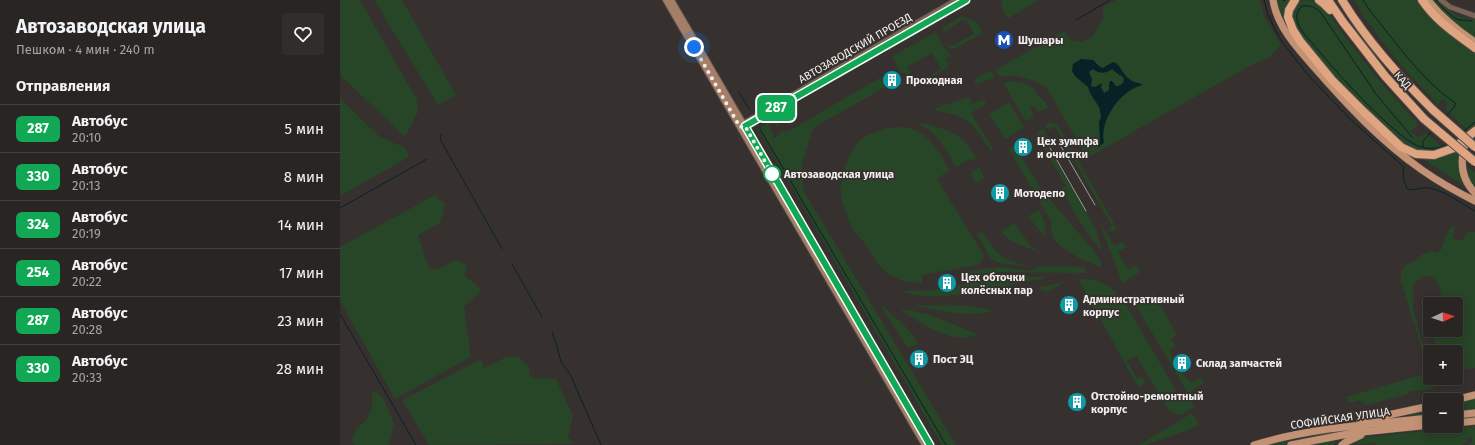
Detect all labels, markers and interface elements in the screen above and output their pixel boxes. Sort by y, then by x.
street label: АВТОЗАВОДСКИЙ ПРОЕЗД [796,11,914,86]
button: heart [282,13,324,55]
text: Автозаводская улица [16,15,206,38]
metro station icon: Шушары [993,29,1015,51]
place label: Шушары [1018,34,1063,47]
your location [684,37,704,57]
text: Пешком · 4 мин · 240 m [16,42,155,57]
building icon: Проходная [881,69,903,91]
street label: КАД [1391,69,1414,92]
place label: Проходная [906,74,963,87]
text: Отправления [16,77,110,95]
line badge: 287 [753,95,799,121]
text: 287 [765,99,787,116]
text: Автобус [72,112,128,130]
text: 287 [27,120,49,137]
text: 5 мин [285,120,324,138]
text: 20:10 [72,130,101,145]
place label: Цех зумпфа и очистки [1037,135,1099,161]
building icon: Цех зумпфа и очистки [1012,136,1034,158]
text: Автобус [72,160,128,178]
marker: Автозаводская улица [763,165,781,183]
text: 330 [27,168,49,185]
text: 8 мин [284,168,324,186]
place label: Автозаводская улица [783,168,894,181]
text: 20:13 [72,178,100,193]
building icon: Мотодепо [989,182,1011,204]
place label: Мотодепо [1014,187,1066,200]
text: Автобус [72,208,128,226]
text: 324 [27,216,49,233]
text: 14 мин [278,216,324,234]
text: 20:19 [72,226,101,241]
text: Автобус [72,256,128,274]
text: 254 [27,264,49,281]
text: 17 мин [279,264,324,282]
place label: Цех обточки колёсных пар [961,271,1033,297]
building icon: Цех обточки колёсных пар [936,272,958,294]
text: 20:22 [72,274,102,289]
place label: Административный корпус [1082,293,1184,319]
building icon: Административный корпус [1058,294,1080,316]
north arrow [1423,297,1463,337]
map controls [1423,297,1463,433]
text: Автобус [72,304,128,322]
text: 287 [27,312,49,329]
text: 23 мин [277,312,324,330]
text: 20:28 [72,322,102,337]
button: + [1423,345,1463,385]
building icon: Пост ЭЦ [908,348,930,370]
text: Автобус [72,352,128,370]
building icon: Склад запчастей [1171,352,1193,374]
place label: Пост ЭЦ [933,353,974,366]
place label: Склад запчастей [1196,357,1282,370]
text: 330 [27,360,49,377]
text: 28 мин [276,360,324,378]
text: 20:33 [72,370,102,385]
place label: Отстойно-ремонтный корпус [1091,390,1203,416]
building icon: Отстойно-ремонтный корпус [1066,391,1088,413]
button: − [1423,393,1463,433]
street label: СОФИЙСКАЯ УЛИЦА [1290,405,1391,432]

